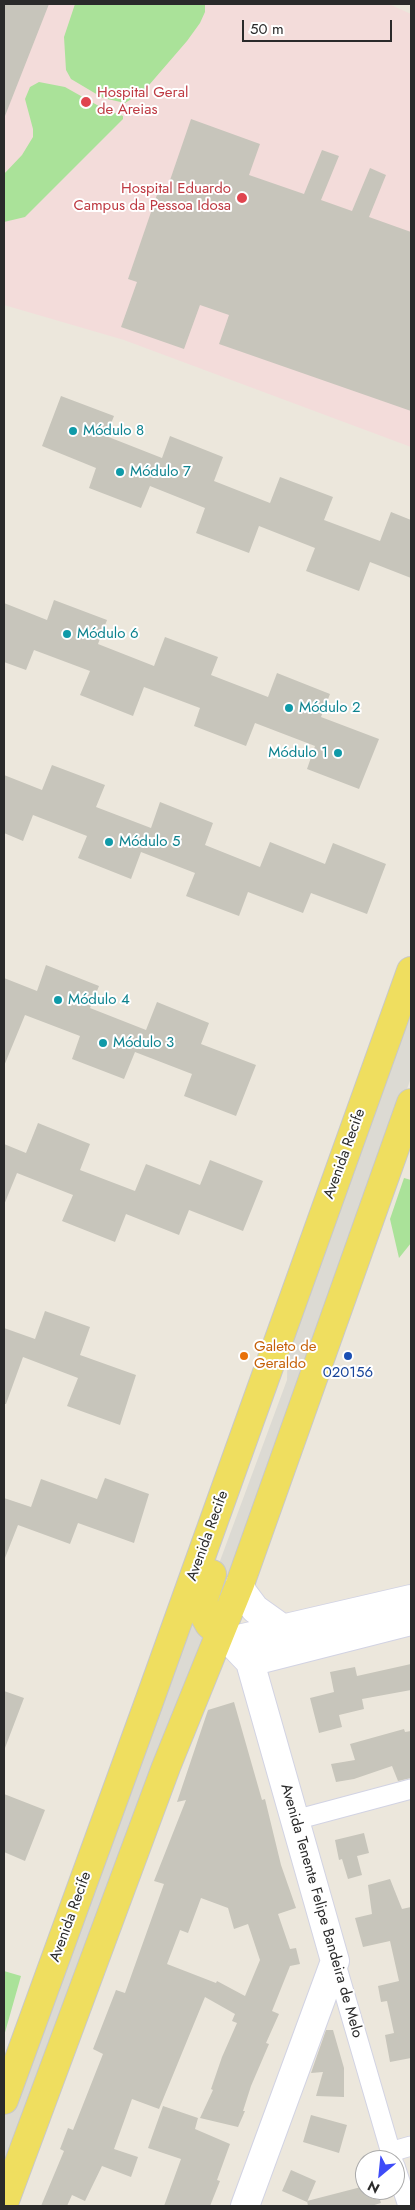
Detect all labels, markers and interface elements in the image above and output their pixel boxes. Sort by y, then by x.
scale bar [245,10,395,42]
text: 50 m [250,18,284,40]
place label: Hospital Geral de Areias [97,84,188,119]
marker: Hospital Geral de Areias [79,95,93,109]
place label: Hospital Eduardo Campus da Pessoa Idosa [73,180,231,215]
marker: Hospital Eduardo Campus da Pessoa Idosa [235,191,249,205]
place label: Módulo 8 [83,422,144,440]
marker: Módulo 8 [67,425,79,437]
place label: Módulo 7 [130,463,191,481]
marker: Módulo 7 [114,466,126,478]
place label: Módulo 6 [77,625,139,643]
marker: Módulo 6 [61,628,73,640]
place label: Módulo 2 [299,699,360,717]
marker: Módulo 2 [283,702,295,714]
place label: Módulo 1 [268,744,328,762]
marker: Módulo 1 [332,747,344,759]
place label: Módulo 5 [119,833,180,851]
marker: Módulo 5 [103,836,115,848]
place label: Módulo 4 [68,991,130,1009]
marker: Módulo 4 [52,994,64,1006]
place label: Módulo 3 [113,1034,174,1052]
marker: Módulo 3 [97,1037,109,1049]
street label: Avenida Recife [320,1107,370,1201]
place label: Galeto de Geraldo [254,1338,317,1373]
marker: Galeto de Geraldo [238,1350,250,1362]
marker: 020156 [342,1350,354,1362]
place label: 020156 [323,1364,373,1382]
street label: Avenida Recife [183,1489,233,1583]
street label: Avenida Tenente Felipe Bandeira de Melo [276,1782,366,2040]
street label: Avenida Recife [46,1870,96,1964]
north arrow [355,2150,405,2200]
text: N [364,2176,383,2199]

